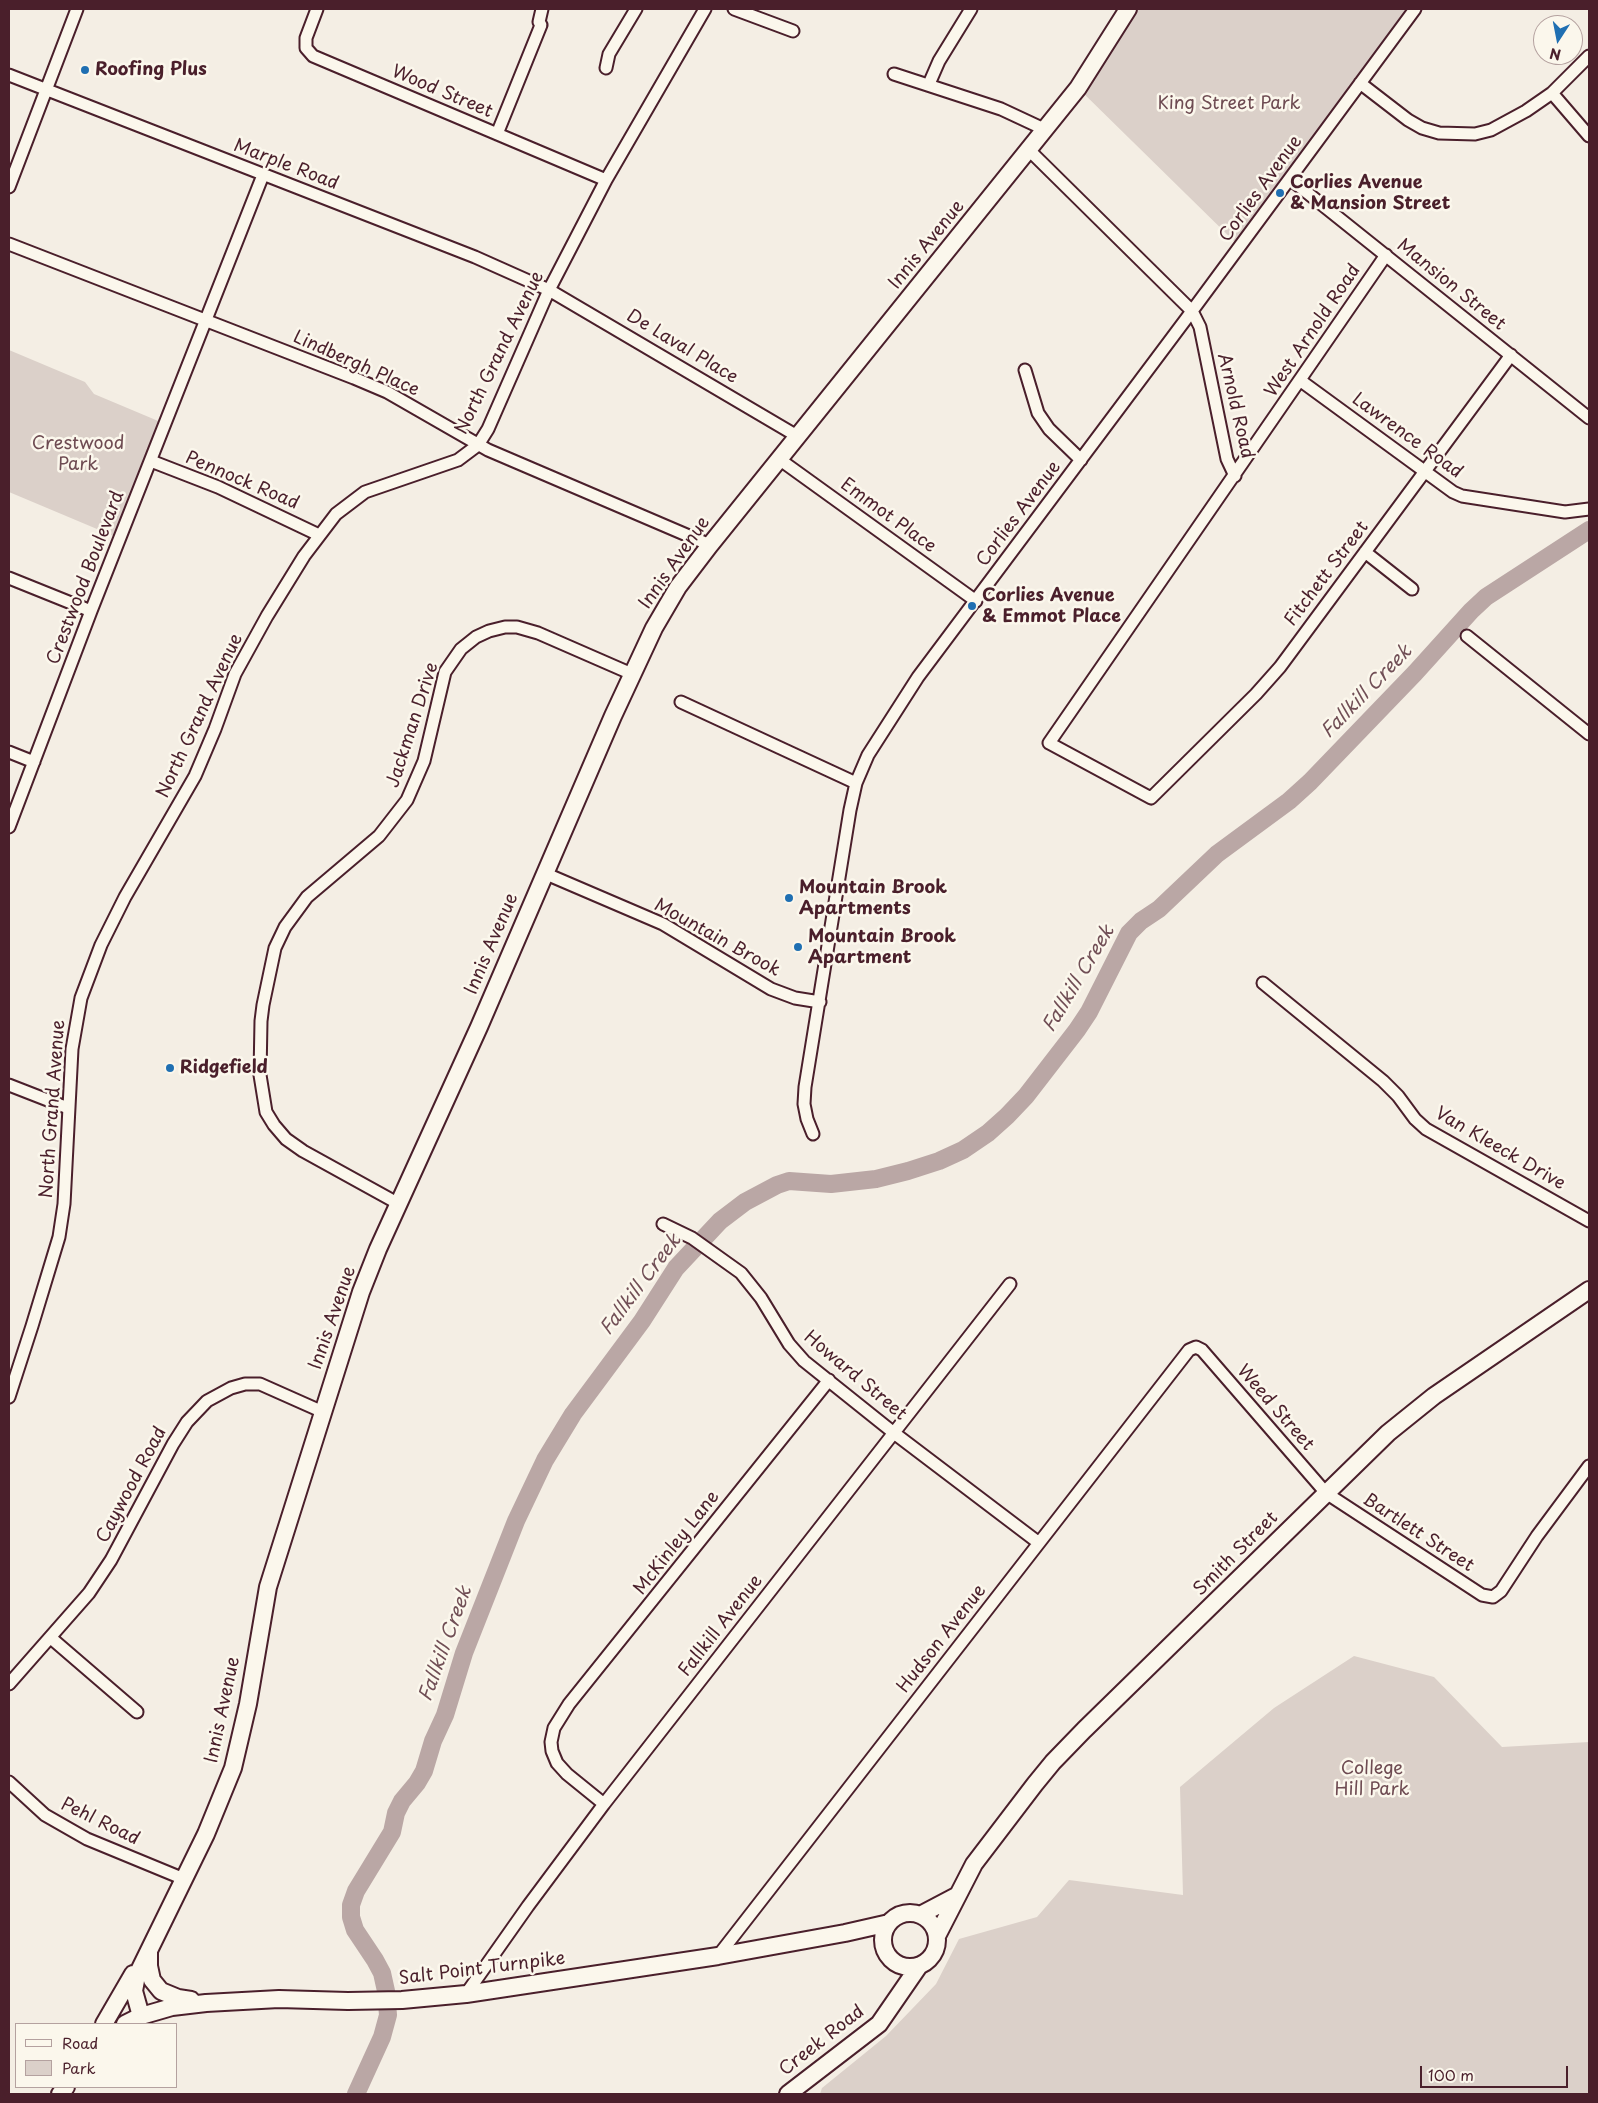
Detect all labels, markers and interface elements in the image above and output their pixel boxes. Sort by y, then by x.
north arrow [1533,15,1583,65]
text: N [1548,43,1563,66]
place label: Roofing Plus [95,59,207,81]
street label: Wood Street [388,61,496,123]
marker: Roofing Plus [79,64,91,76]
park label: King Street Park [1157,93,1301,115]
street label: Corlies Avenue [1215,132,1307,246]
street label: Marple Road [230,135,342,195]
place label: Corlies Avenue & Mansion Street [1290,172,1450,214]
marker: Corlies Avenue & Mansion Street [1274,187,1286,199]
street label: Innis Avenue [885,196,969,294]
street label: Mansion Street [1392,235,1510,335]
street label: West Arnold Road [1261,261,1365,401]
street label: North Grand Avenue [451,268,549,438]
street label: De Laval Place [622,305,742,389]
street label: Lindbergh Place [290,327,422,401]
street label: Arnold Road [1212,351,1258,461]
street label: Lawrence Road [1348,389,1466,483]
park label: Crestwood Park [32,433,124,476]
street label: Pennock Road [182,447,302,515]
street label: Corlies Avenue [972,457,1066,571]
street label: Emmot Place [836,474,940,558]
street label: Crestwood Boulevard [43,488,129,668]
street label: Innis Avenue [635,513,715,613]
street label: Fitchett Street [1280,517,1374,631]
place label: Corlies Avenue & Emmot Place [982,585,1121,628]
marker: Corlies Avenue & Emmot Place [966,600,978,612]
street label: North Grand Avenue [152,630,248,802]
water label: Fallkill Creek [1317,641,1417,743]
street label: Jackman Drive [383,660,443,790]
place label: Mountain Brook Apartments [799,877,947,920]
street label: Innis Avenue [461,890,523,998]
marker: Mountain Brook Apartments [783,892,795,904]
street label: Mountain Brook [650,894,784,982]
water label: Fallkill Creek [1038,921,1120,1037]
place label: Mountain Brook Apartment [808,926,956,969]
marker: Mountain Brook Apartment [792,941,804,953]
street label: North Grand Avenue [36,1019,70,1199]
place label: Ridgefield [180,1057,268,1079]
marker: Ridgefield [164,1062,176,1074]
street label: Van Kleeck Drive [1431,1103,1569,1195]
water label: Fallkill Creek [596,1230,686,1340]
street label: Innis Avenue [305,1263,361,1373]
street label: Howard Street [799,1327,911,1425]
street label: Weed Street [1232,1361,1318,1455]
street label: Caywood Road [92,1423,172,1547]
street label: McKinley Lane [630,1487,724,1599]
street label: Bartlett Street [1358,1489,1478,1577]
street label: Smith Street [1189,1507,1283,1601]
street label: Fallkill Avenue [675,1571,767,1681]
street label: Hudson Avenue [893,1581,991,1697]
water label: Fallkill Creek [415,1583,477,1705]
street label: Innis Avenue [201,1655,245,1765]
park label: College Hill Park [1334,1758,1410,1800]
street label: Pehl Road [57,1794,143,1850]
street label: Salt Point Turnpike [398,1948,566,1990]
street label: Creek Road [775,2001,869,2081]
legend [15,2023,178,2088]
text: Road [62,2031,98,2054]
text: Park [62,2056,96,2079]
scale bar [1423,2056,1570,2088]
text: 100 m [1428,2063,1474,2086]

